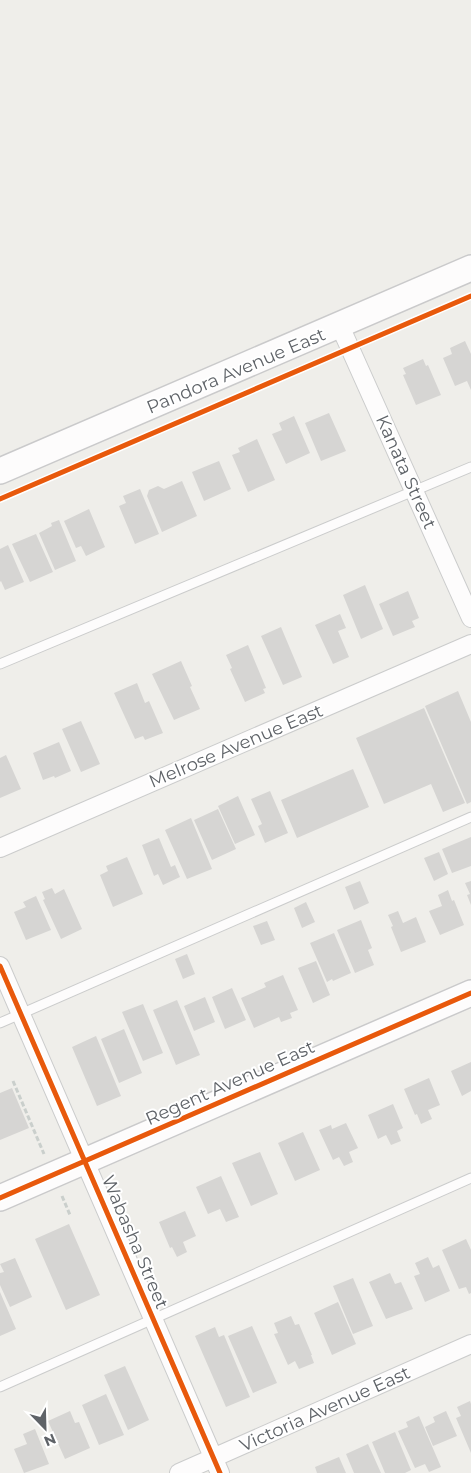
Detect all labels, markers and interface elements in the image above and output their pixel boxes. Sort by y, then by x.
street label: Pandora Avenue East [143,323,329,419]
street label: Kanata Street [371,411,441,533]
street label: Melrose Avenue East [146,699,326,793]
street label: Regent Avenue East [142,1036,318,1130]
street label: Wabasha Street [97,1172,173,1312]
street label: Victoria Avenue East [236,1362,414,1456]
north arrow [20,1403,70,1453]
text: N [41,1429,59,1450]

